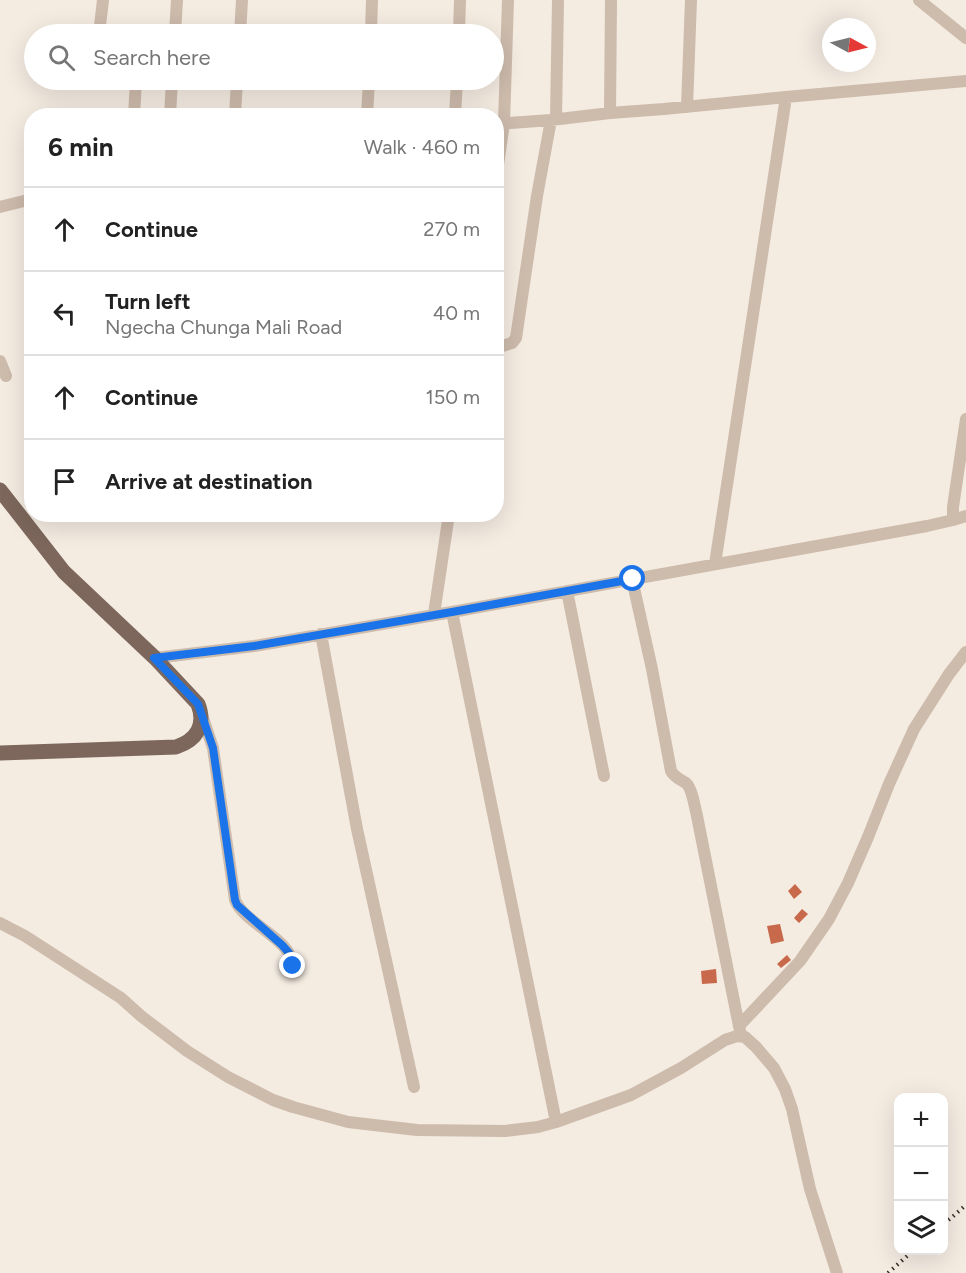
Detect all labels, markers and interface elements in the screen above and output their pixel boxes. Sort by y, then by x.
north arrow [822,18,876,72]
search box [24,24,504,90]
icon: search [45,41,78,74]
text: Search here [93,44,211,71]
text: 6 min [48,131,114,163]
text: Walk · 460 m [364,135,480,159]
icon: ahead [48,213,81,246]
text: Continue [105,216,198,243]
text: 270 m [423,217,480,241]
text: Turn left [105,288,191,315]
icon: left [48,297,81,330]
text: 40 m [433,301,480,325]
text: Ngecha Chunga Mali Road [105,315,342,339]
icon: ahead [48,381,81,414]
text: Continue [105,384,198,411]
text: 150 m [425,385,480,409]
icon: arrive [48,465,81,498]
text: Arrive at destination [105,468,313,495]
route start [619,565,645,591]
route end [279,952,305,978]
map controls [894,1093,948,1255]
button: + [894,1093,948,1147]
button: − [894,1147,948,1201]
button: layers [894,1201,948,1255]

